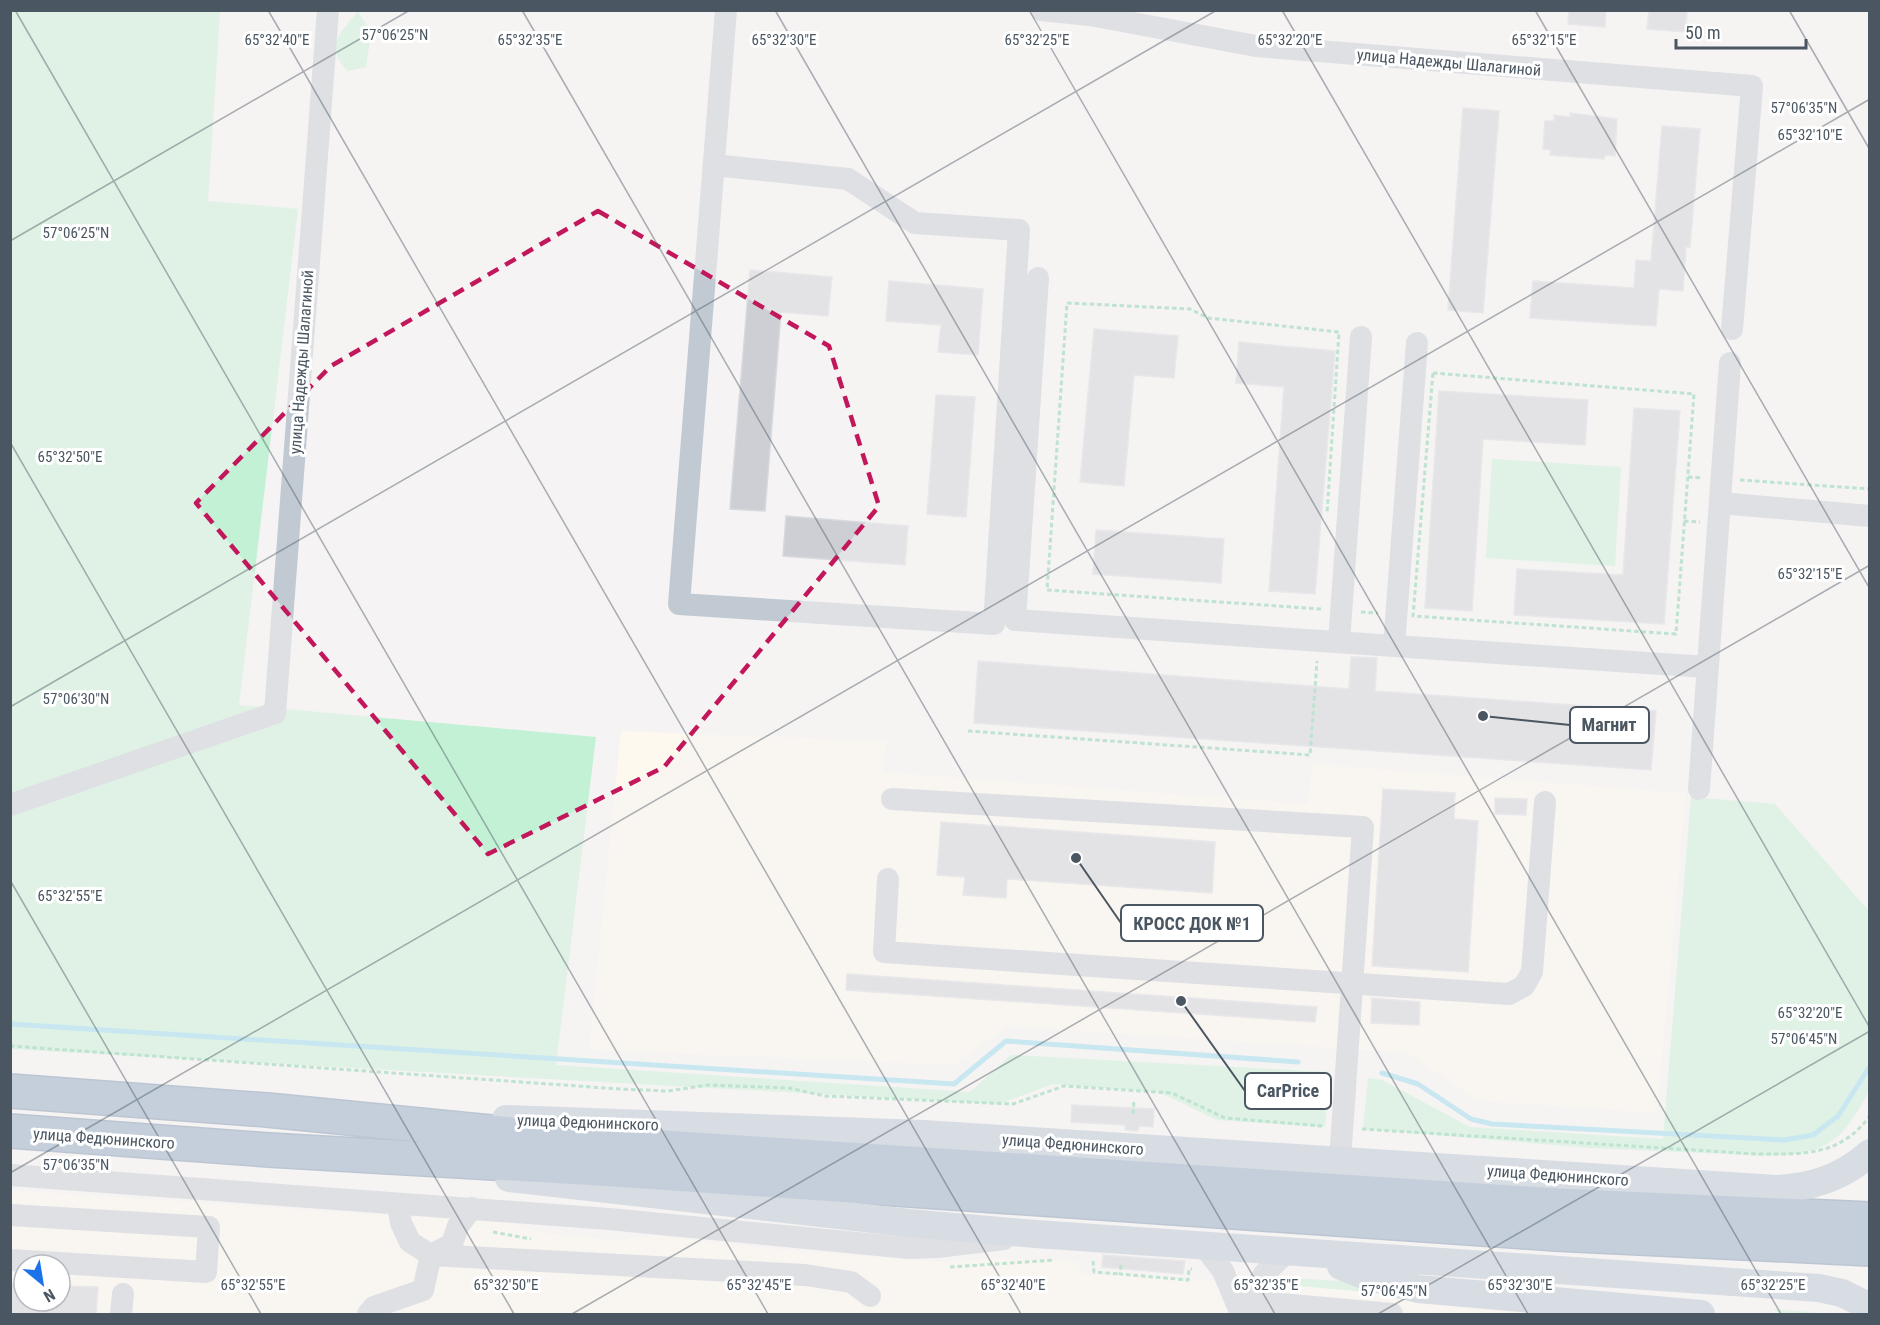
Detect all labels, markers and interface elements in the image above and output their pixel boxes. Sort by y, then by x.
scale bar [1676,12,1806,50]
text: 50 m [1685,22,1720,43]
text: 57°06'25"N [362,26,428,44]
text: 65°32'40"E [245,31,309,49]
text: 65°32'35"E [498,31,562,49]
text: 65°32'30"E [752,31,816,49]
text: 65°32'25"E [1005,31,1069,49]
text: 65°32'20"E [1258,31,1322,49]
text: 65°32'15"E [1512,31,1576,49]
street label: улица Надежды Шалагиной [1356,45,1542,80]
text: 57°06'35"N [1771,99,1837,117]
text: 65°32'10"E [1778,126,1842,144]
text: 57°06'25"N [43,224,109,242]
street label: улица Надежды Шалагиной [286,269,317,455]
text: 65°32'50"E [38,448,102,466]
text: 65°32'15"E [1778,565,1842,583]
text: 57°06'30"N [43,690,109,708]
callout: Магнит [1570,707,1649,743]
text: Магнит [1582,714,1636,735]
text: 65°32'55"E [38,887,102,905]
callout: КРОСС ДОК №1 [1121,905,1263,941]
text: КРОСС ДОК №1 [1133,913,1251,934]
text: 65°32'20"E [1778,1004,1842,1022]
text: 57°06'45"N [1771,1030,1837,1048]
callout: CarPrice [1245,1073,1331,1109]
text: CarPrice [1257,1080,1320,1101]
street label: улица Федюнинского [517,1111,659,1134]
street label: улица Федюнинского [33,1124,175,1153]
street label: улица Федюнинского [1002,1130,1144,1159]
text: 57°06'35"N [43,1156,109,1174]
street label: улица Федюнинского [1487,1161,1629,1190]
north arrow [12,1253,72,1313]
text: 65°32'55"E [221,1276,285,1294]
text: 65°32'50"E [474,1276,538,1294]
text: 65°32'45"E [727,1276,791,1294]
text: 65°32'40"E [981,1276,1045,1294]
text: 65°32'35"E [1234,1276,1298,1294]
text: 65°32'30"E [1488,1276,1552,1294]
text: 65°32'25"E [1741,1276,1805,1294]
text: 57°06'45"N [1361,1282,1427,1300]
text: N [40,1285,58,1306]

